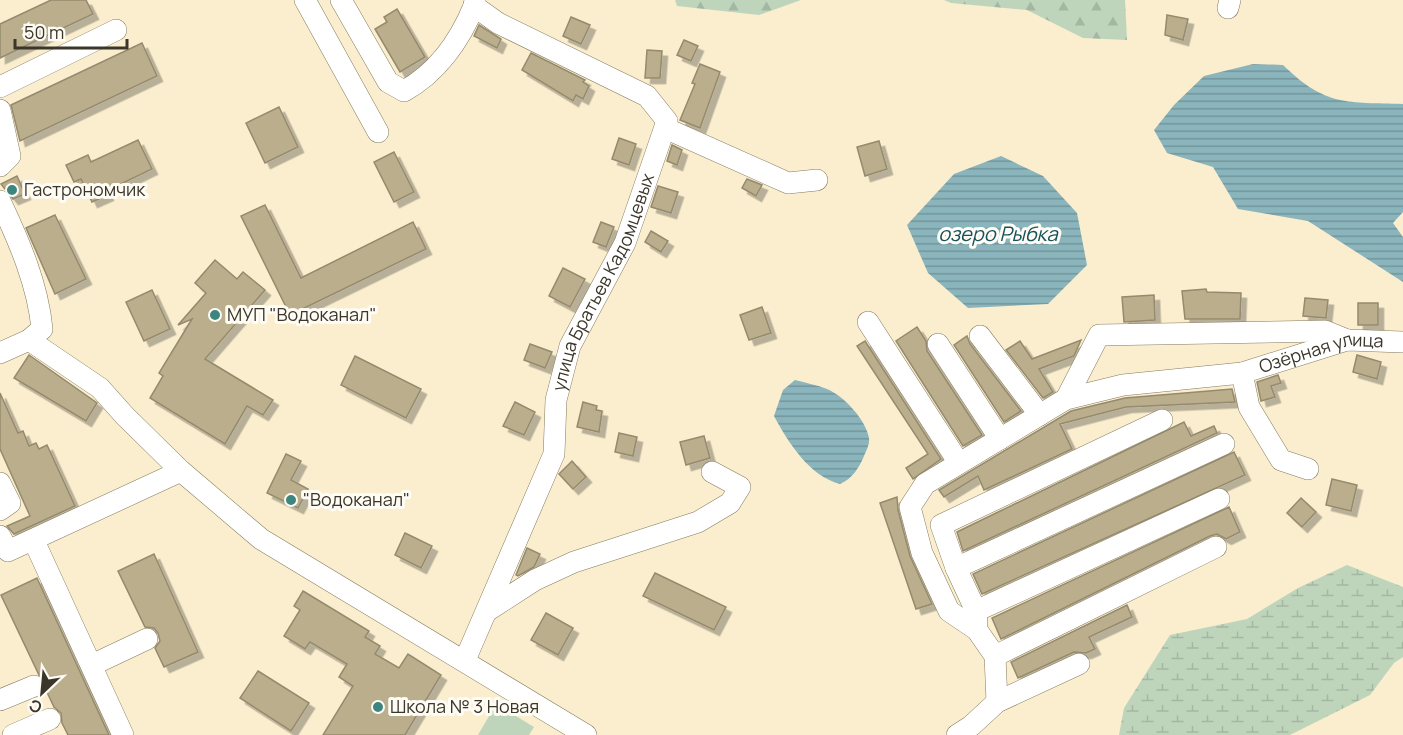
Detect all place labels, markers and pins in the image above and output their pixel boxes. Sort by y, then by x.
place label: Гастрономчик [24,177,146,201]
marker: Гастрономчик [5,183,19,197]
place label: МУП "Водоканал" [227,302,377,326]
marker: МУП "Водоканал" [208,308,222,322]
place label: "Водоканал" [303,487,410,511]
marker: "Водоканал" [284,493,298,507]
place label: Школа № 3 Новая [390,694,539,718]
marker: Школа № 3 Новая [371,700,385,714]

